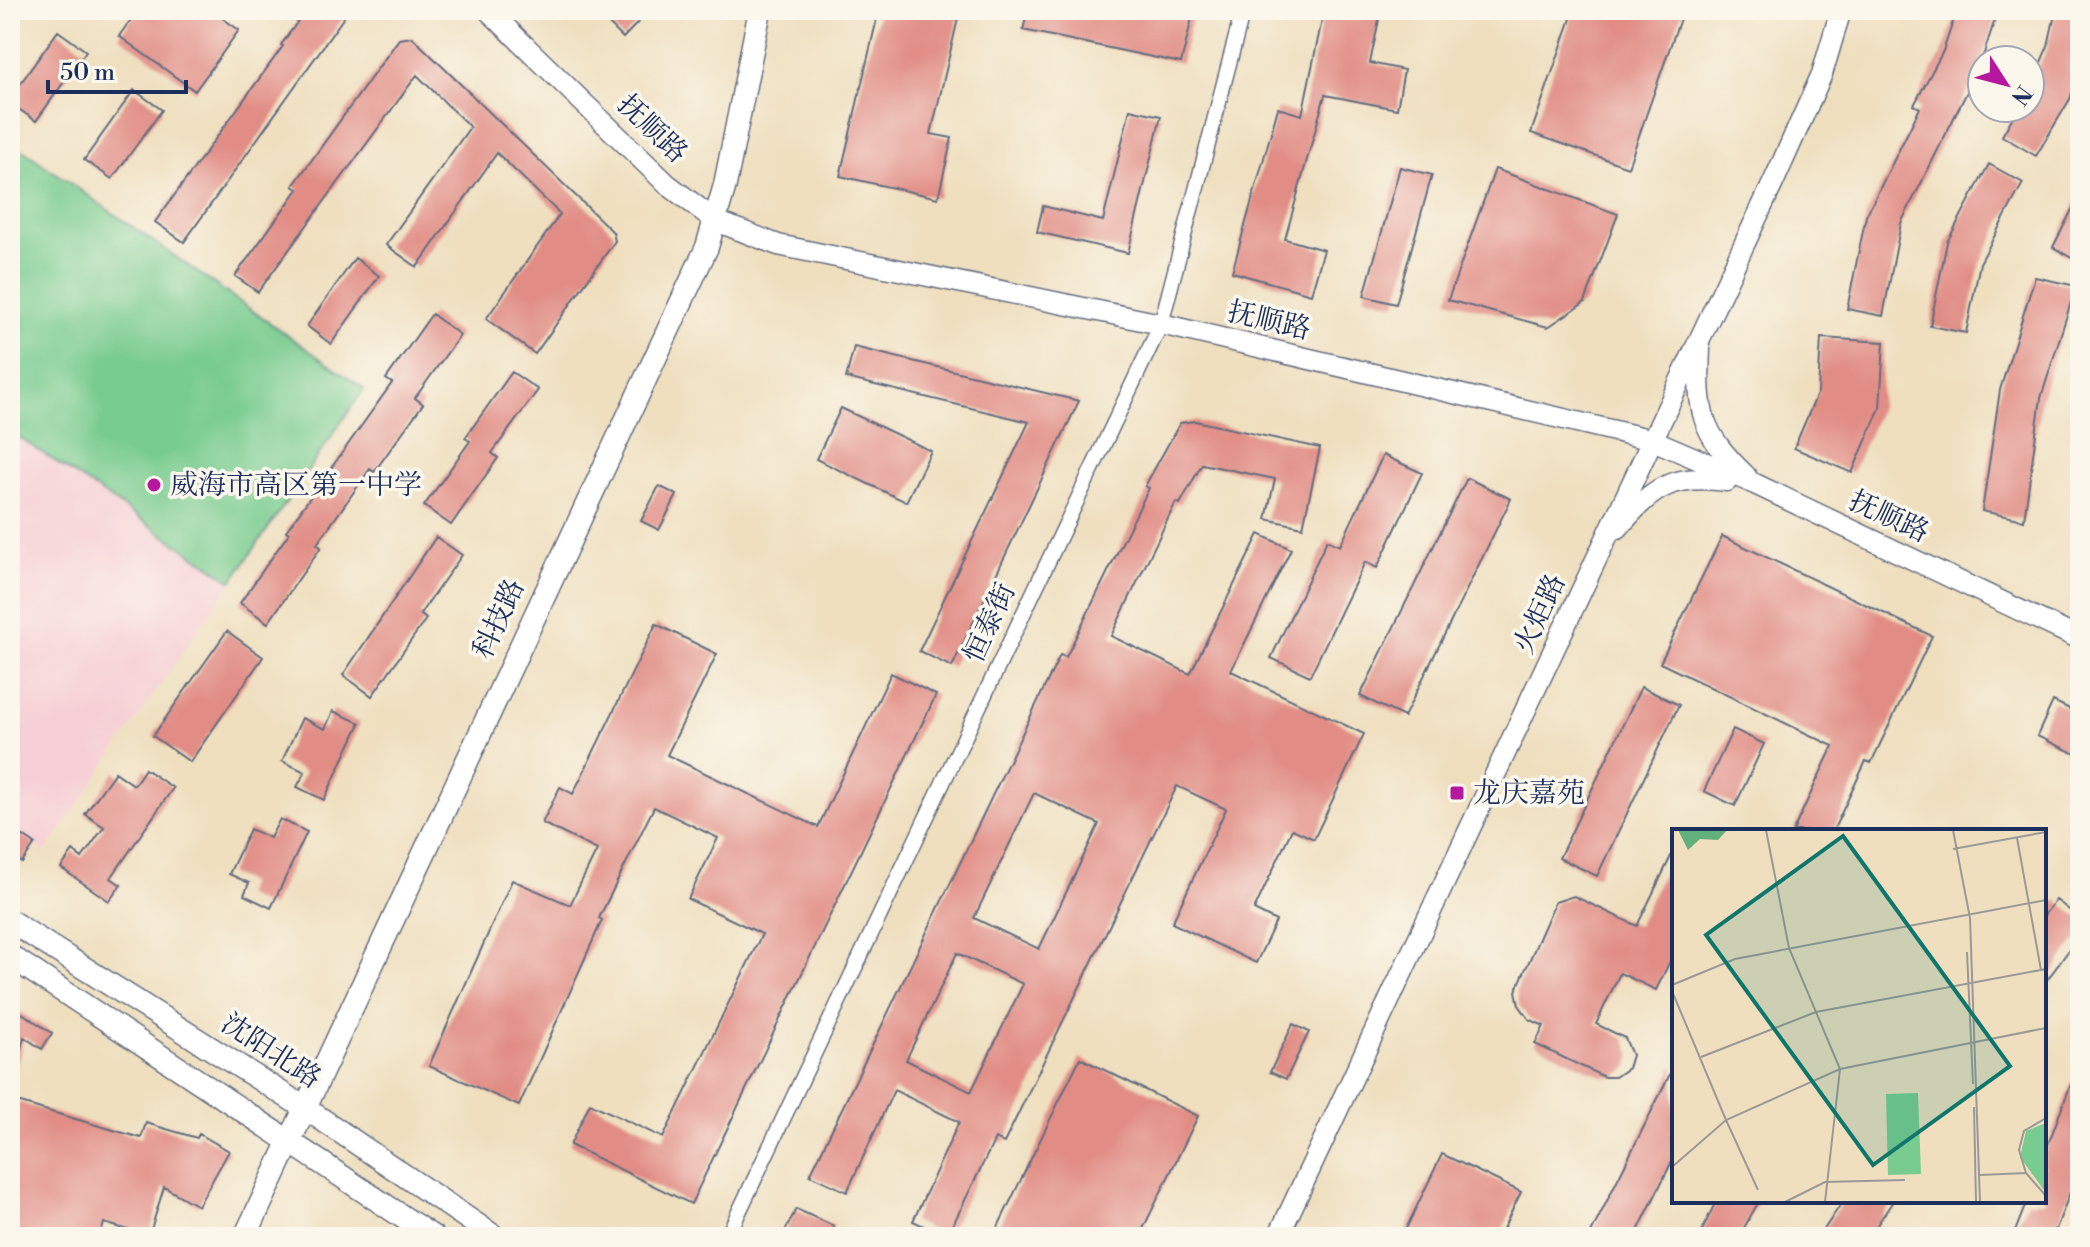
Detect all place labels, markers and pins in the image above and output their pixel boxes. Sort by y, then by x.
place label: 威海市高区第一中学 [170,468,422,503]
marker: 威海市高区第一中学 [145,476,163,494]
place label: 龙庆嘉苑 [1473,776,1585,811]
marker: 龙庆嘉苑 [1448,784,1466,802]

